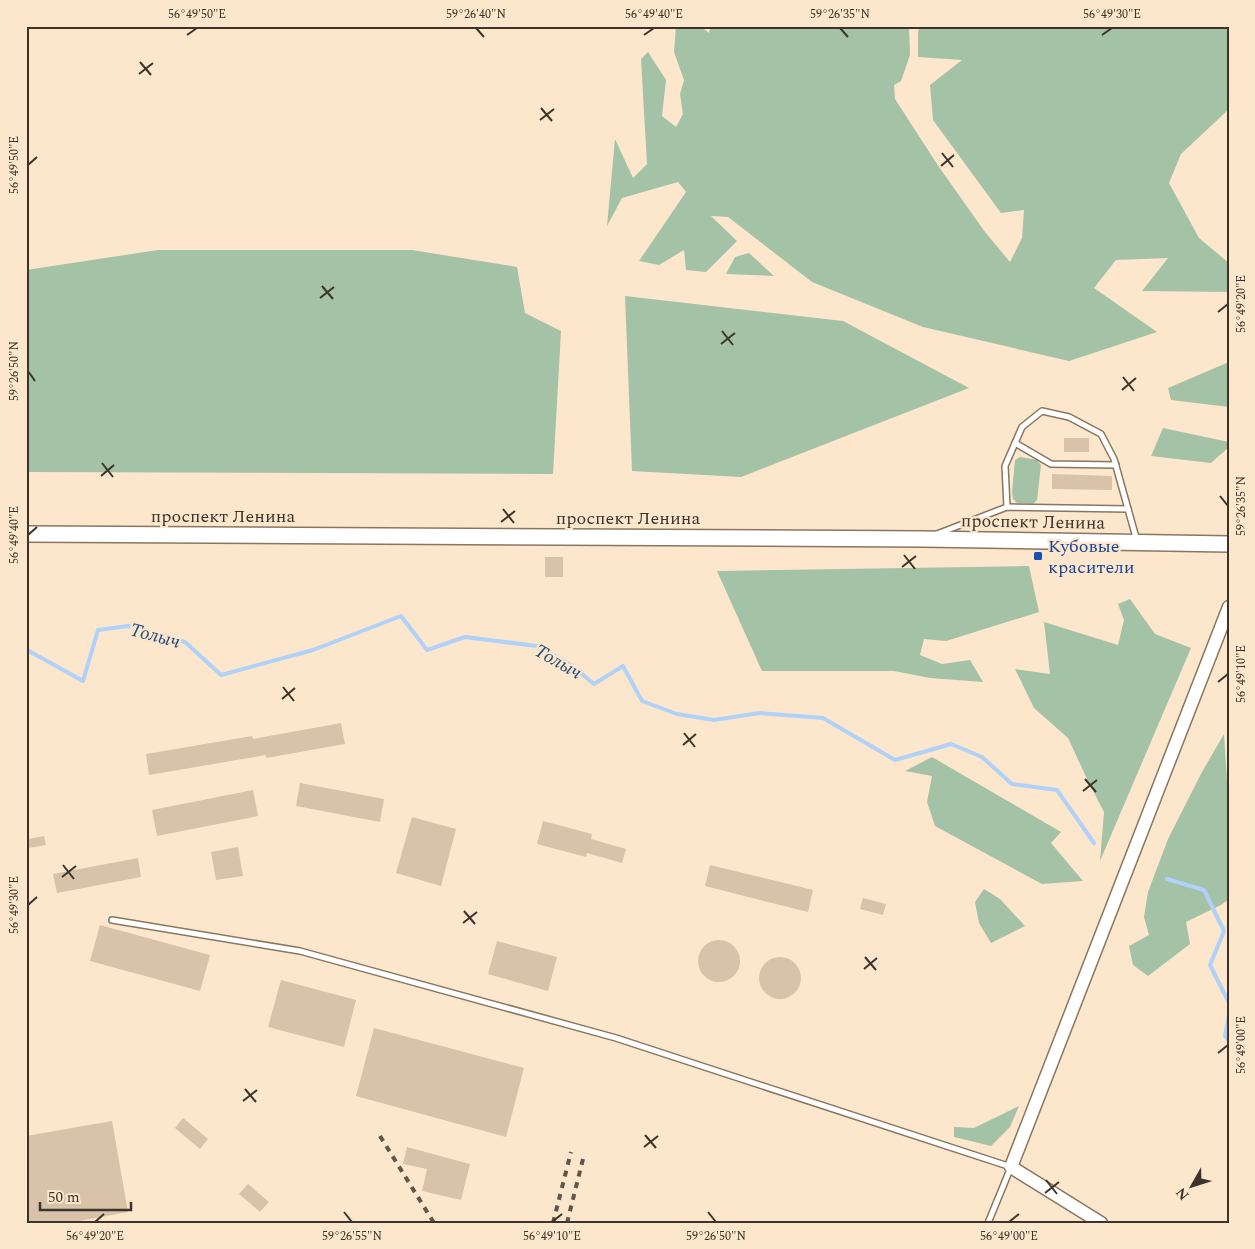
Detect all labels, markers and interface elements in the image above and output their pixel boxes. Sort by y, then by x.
text: 56°49'50"E [168,5,226,24]
text: 59°26'40"N [446,5,506,24]
text: 56°49'40"E [625,5,683,24]
text: 59°26'35"N [810,5,870,24]
text: 56°49'30"E [1083,5,1141,24]
text: 56°49'50"E [5,136,24,194]
text: 56°49'20"E [1232,275,1251,333]
text: 59°26'50"N [5,341,24,401]
text: 59°26'35"N [1232,476,1251,536]
street label: проспект Ленина [151,503,295,530]
street label: проспект Ленина [556,505,700,532]
text: 56°49'40"E [5,506,24,564]
street label: проспект Ленина [961,507,1106,537]
place label: Кубовые красители [1048,533,1135,581]
marker: Кубовые красители [1032,550,1044,562]
water label: Толыч [126,615,184,657]
water label: Толыч [529,637,588,687]
text: 56°49'10"E [1232,645,1251,703]
text: 56°49'30"E [5,876,24,934]
text: 56°49'00"E [1232,1016,1251,1074]
north arrow [1168,1162,1218,1212]
scale bar [40,1179,131,1211]
text: N [1171,1183,1194,1205]
text: 50 m [48,1186,80,1209]
text: 56°49'20"E [66,1227,124,1246]
text: 59°26'55"N [322,1227,382,1246]
text: 56°49'10"E [523,1227,581,1246]
text: 59°26'50"N [686,1227,746,1246]
text: 56°49'00"E [980,1227,1038,1246]

